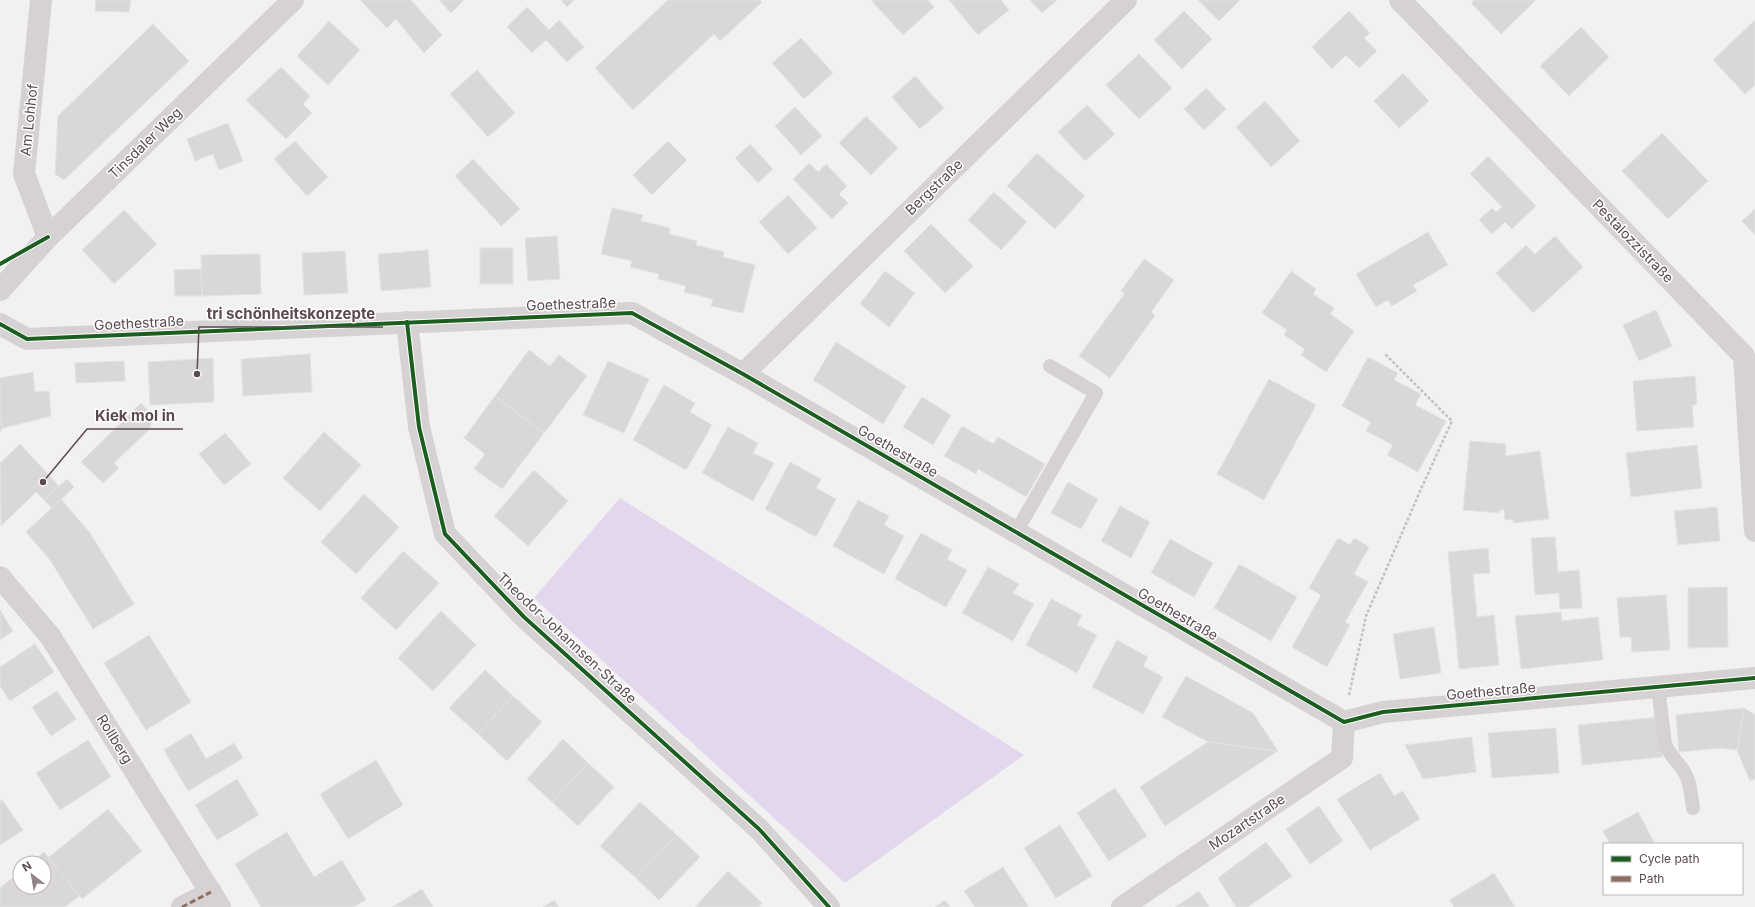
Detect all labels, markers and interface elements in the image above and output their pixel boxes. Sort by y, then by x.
street label: Am Lohhof [16,83,41,157]
street label: Tinsdaler Weg [105,103,185,182]
street label: Bergstraße [902,155,966,218]
street label: Pestalozzistraße [1589,195,1677,286]
street label: Goethestraße [526,293,616,314]
callout: tri schönheitskonzepte [199,300,383,327]
text: tri schönheitskonzepte [207,304,375,323]
street label: Goethestraße [94,312,184,333]
callout: Kiek mol in [87,402,183,429]
text: Kiek mol in [95,406,175,425]
street label: Goethestraße [855,421,941,480]
street label: Theodor-Johannsen-Straße [494,569,640,707]
street label: Goethestraße [1135,584,1221,643]
street label: Goethestraße [1445,678,1536,703]
street label: Rollberg [94,711,137,766]
street label: Mozartstraße [1205,790,1288,853]
legend [1603,843,1743,895]
text: Cycle path [1639,851,1700,866]
north arrow [12,855,52,895]
text: N [20,858,34,875]
text: Path [1639,871,1664,886]

